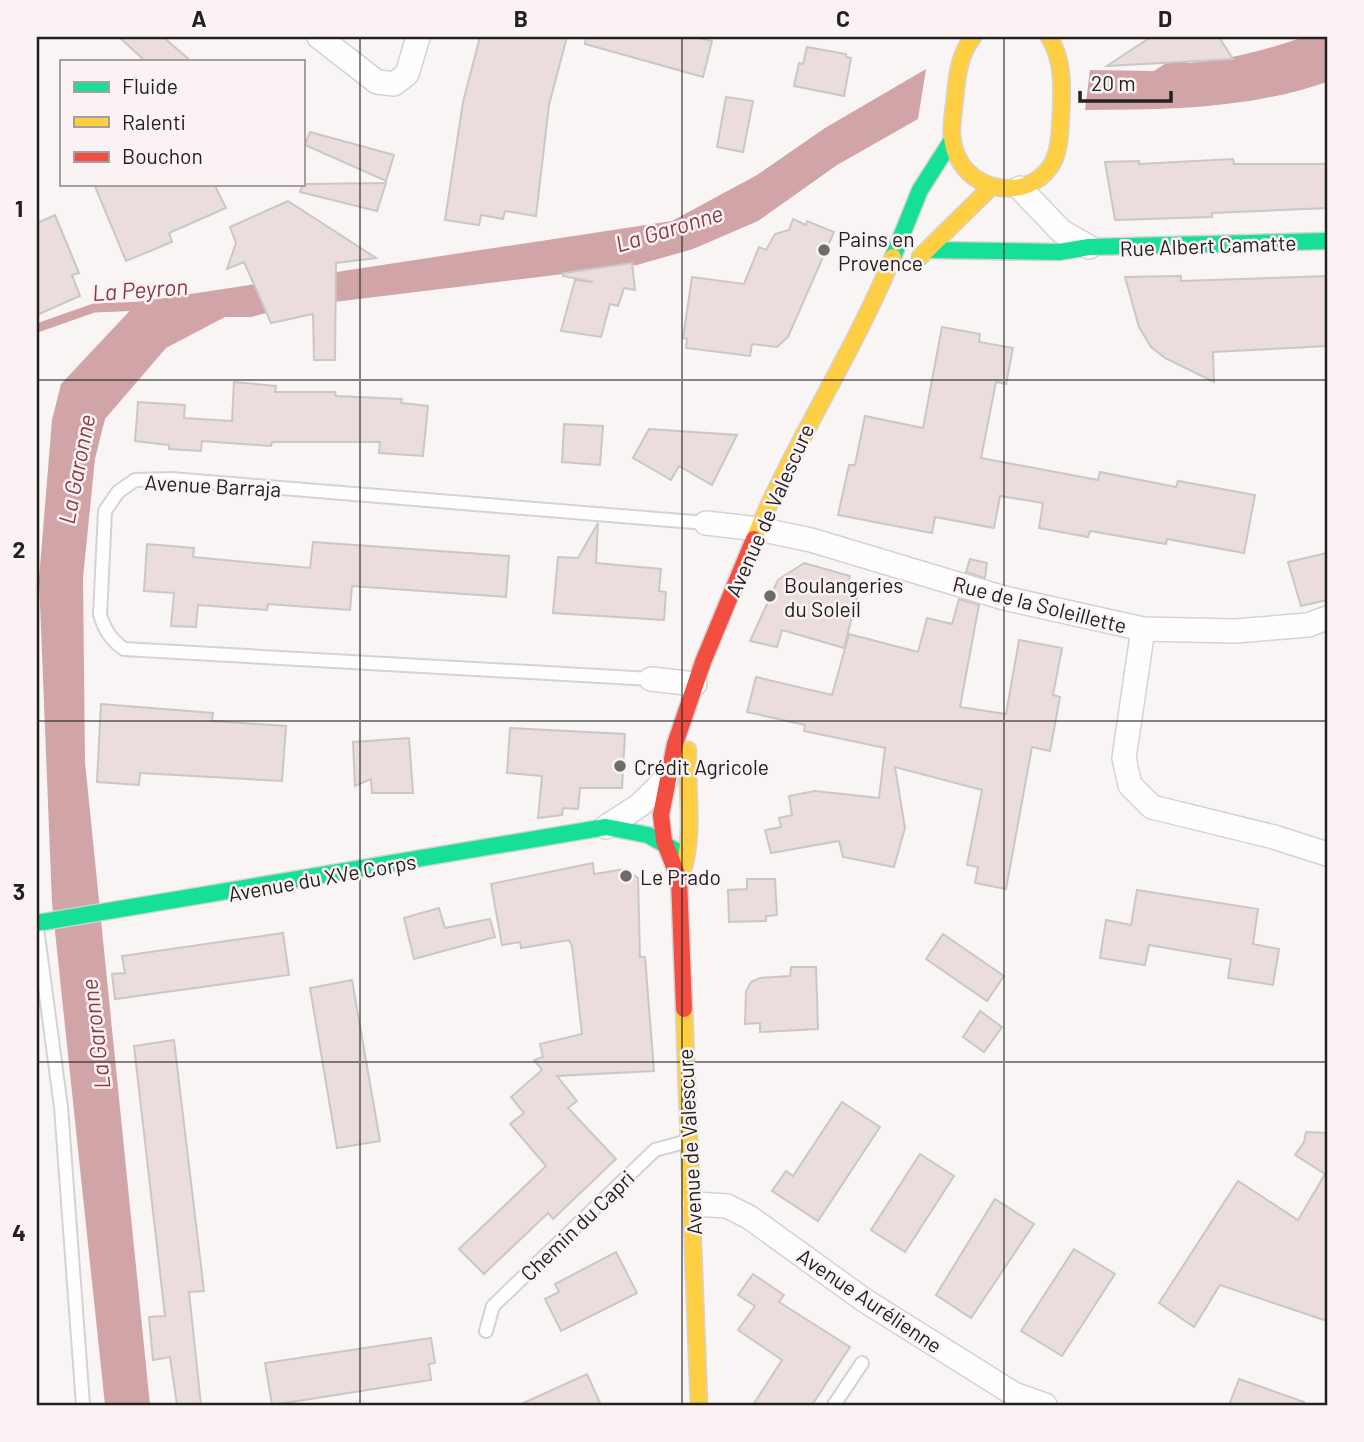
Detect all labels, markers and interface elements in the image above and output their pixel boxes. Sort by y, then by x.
text: A [191,4,207,32]
text: B [514,4,528,32]
text: C [836,4,850,32]
text: D [1158,4,1172,32]
legend [60,60,304,186]
scale bar [1080,60,1172,104]
text: 20 m [1091,70,1136,95]
text: Fluide [122,73,178,98]
text: Ralenti [122,109,186,134]
text: Bouchon [122,143,203,168]
text: 1 [15,194,23,222]
water label: La Garonne [612,198,726,258]
place label: Pains en Provence [838,226,923,275]
street label: Rue Albert Camatte [1119,229,1297,261]
marker: Pains en Provence [816,242,832,258]
water label: La Peyron [91,272,189,306]
water label: La Garonne [52,412,100,526]
street label: Avenue de Valescure [720,420,818,600]
street label: Avenue Barraja [144,469,282,501]
text: 2 [13,535,25,563]
street label: Rue de la Soleillette [951,570,1129,638]
place label: Boulangeries du Soleil [784,572,903,621]
marker: Boulangeries du Soleil [762,588,778,604]
place label: Crédit Agricole [634,754,769,779]
marker: Crédit Agricole [612,758,628,774]
street label: Avenue du XVe Corps [226,848,418,906]
place label: Le Prado [640,864,721,889]
marker: Le Prado [618,868,634,884]
text: 3 [13,877,25,905]
water label: La Garonne [74,977,116,1091]
street label: Avenue de Valescure [672,1048,706,1236]
street label: Chemin du Capri [515,1165,639,1285]
text: 4 [12,1218,26,1246]
street label: Avenue Aurélienne [793,1242,947,1358]

